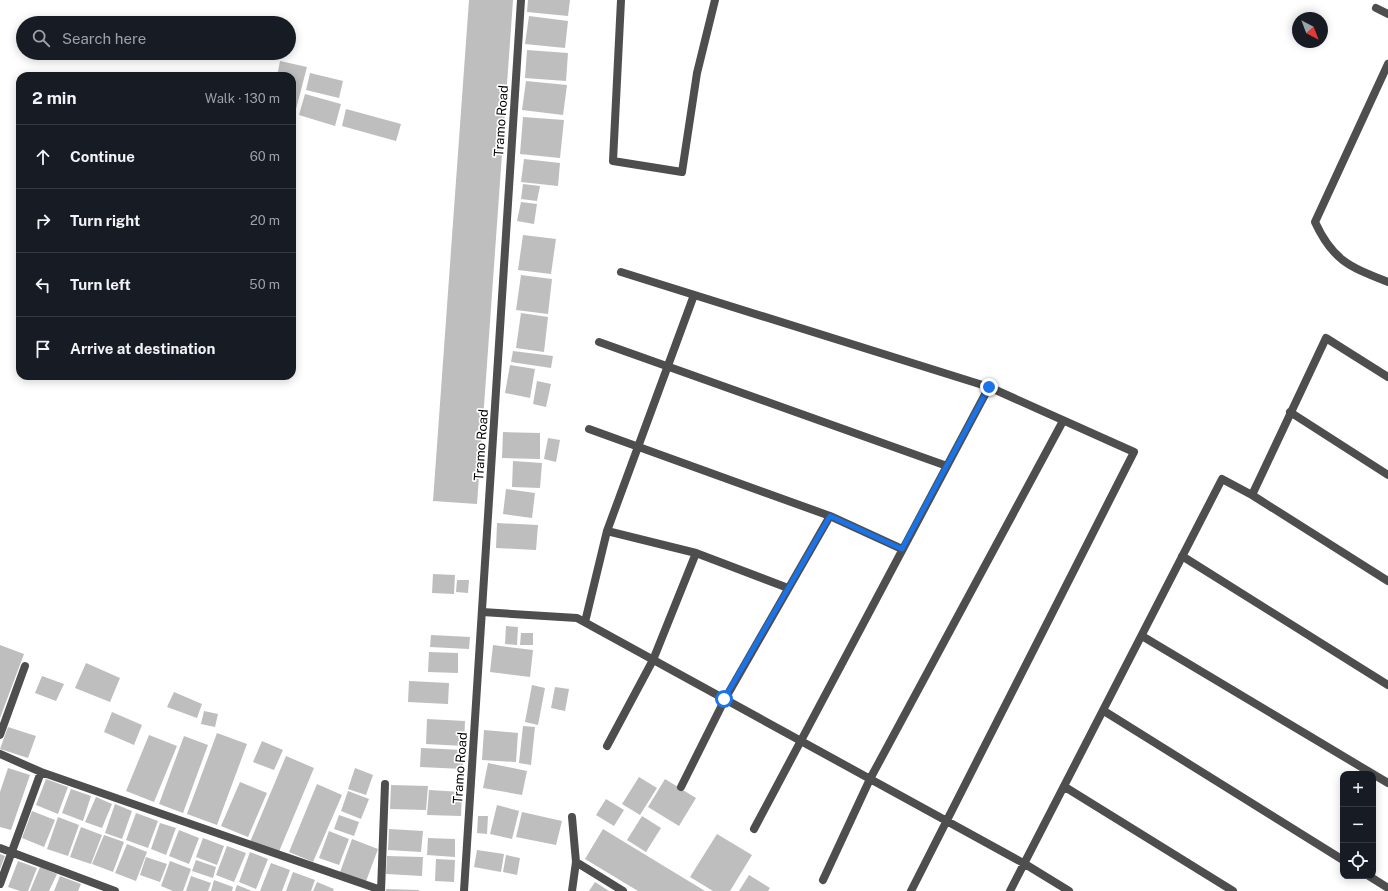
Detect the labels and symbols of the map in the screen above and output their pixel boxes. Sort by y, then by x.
north arrow [1292,12,1328,48]
street label: Tramo Road [491,85,511,157]
route end [980,378,998,396]
street label: Tramo Road [471,409,491,481]
route start [715,690,733,708]
street label: Tramo Road [450,732,470,804]

